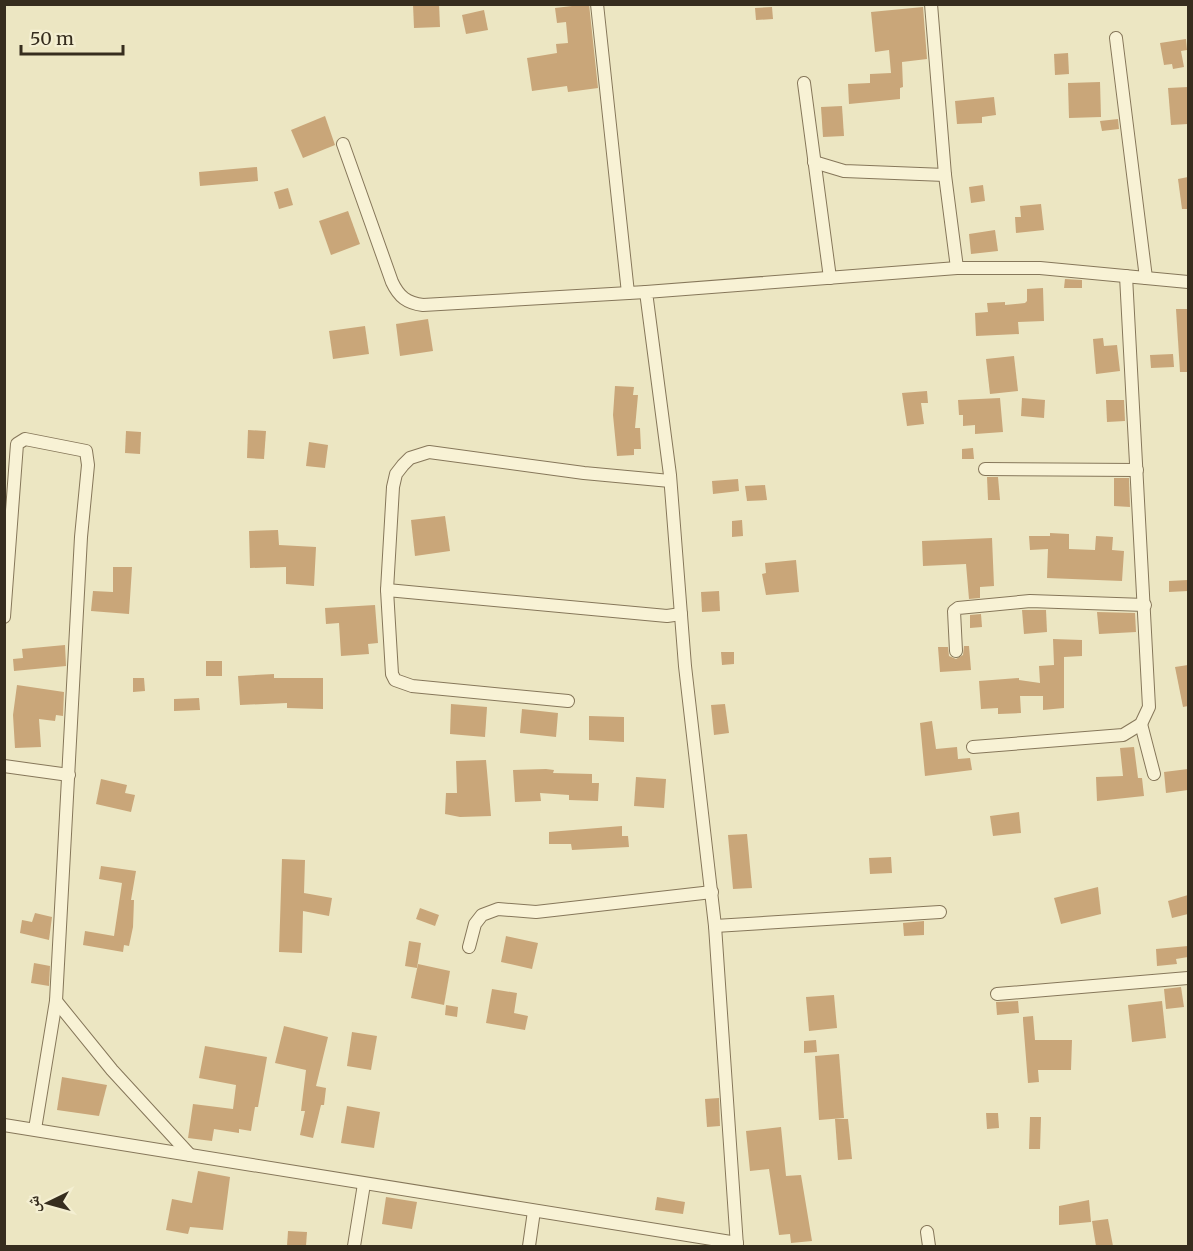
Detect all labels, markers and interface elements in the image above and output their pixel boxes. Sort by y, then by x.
scale bar [21,18,123,56]
text: 50 m [30,27,74,50]
north arrow [18,1173,78,1233]
text: ش [22,1195,44,1214]

